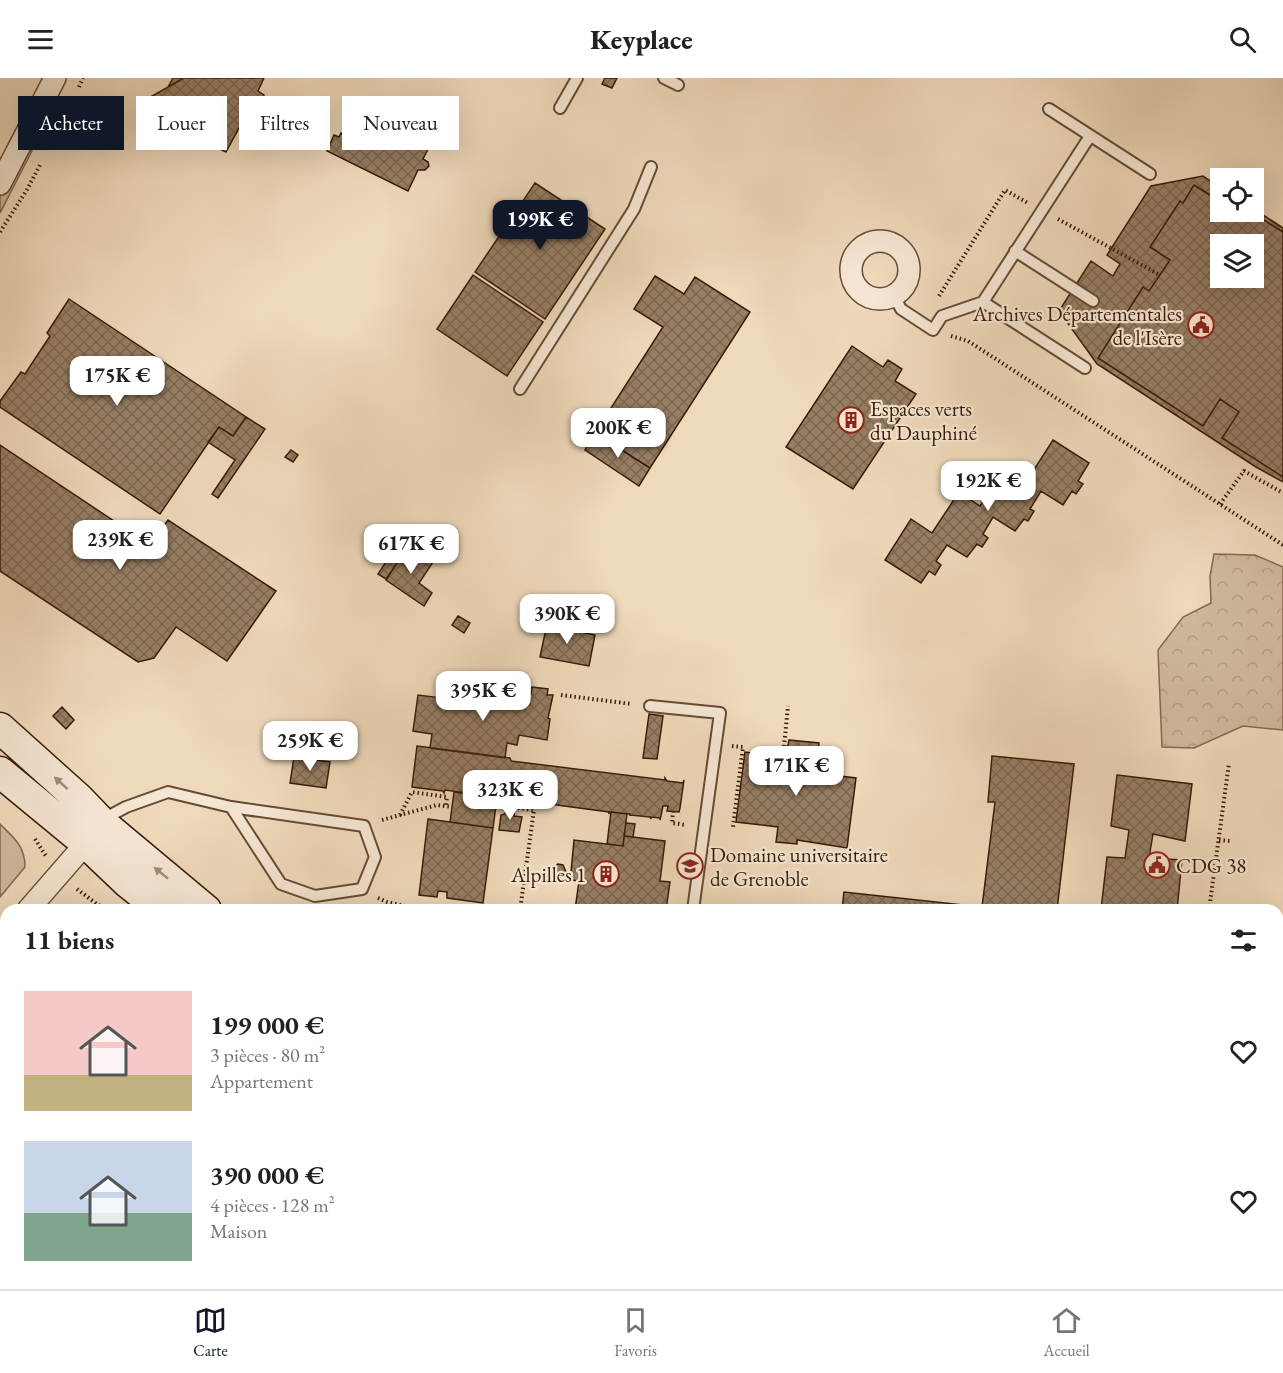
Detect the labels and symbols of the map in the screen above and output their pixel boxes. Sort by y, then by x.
pin: 199K € [491,200,589,251]
place label: Archives Départementales de l'Isère [972,300,1182,351]
public building icon: Archives Départementales de l'Isère [1186,310,1216,340]
pin: 175K € [68,356,166,407]
place label: Espaces verts du Dauphiné [870,395,977,446]
building icon: Espaces verts du Dauphiné [836,405,866,435]
pin: 200K € [569,408,667,459]
pin: 192K € [939,461,1037,512]
pin: 239K € [71,520,169,571]
pin: 617K € [362,524,460,575]
pin: 390K € [518,594,616,645]
pin: 395K € [434,671,532,722]
pin: 259K € [261,721,359,772]
pin: 171K € [747,746,845,797]
pin: 323K € [461,770,559,821]
one-way arrow [54,777,69,790]
place label: Domaine universitaire de Grenoble [710,841,888,892]
public building icon: CDG 38 [1142,850,1172,880]
school or university icon: Domaine universitaire de Grenoble [675,851,705,881]
place label: CDG 38 [1176,852,1246,879]
building icon: Alpilles 1 [591,859,621,889]
place label: Alpilles 1 [510,861,586,888]
one-way arrow [154,867,169,880]

